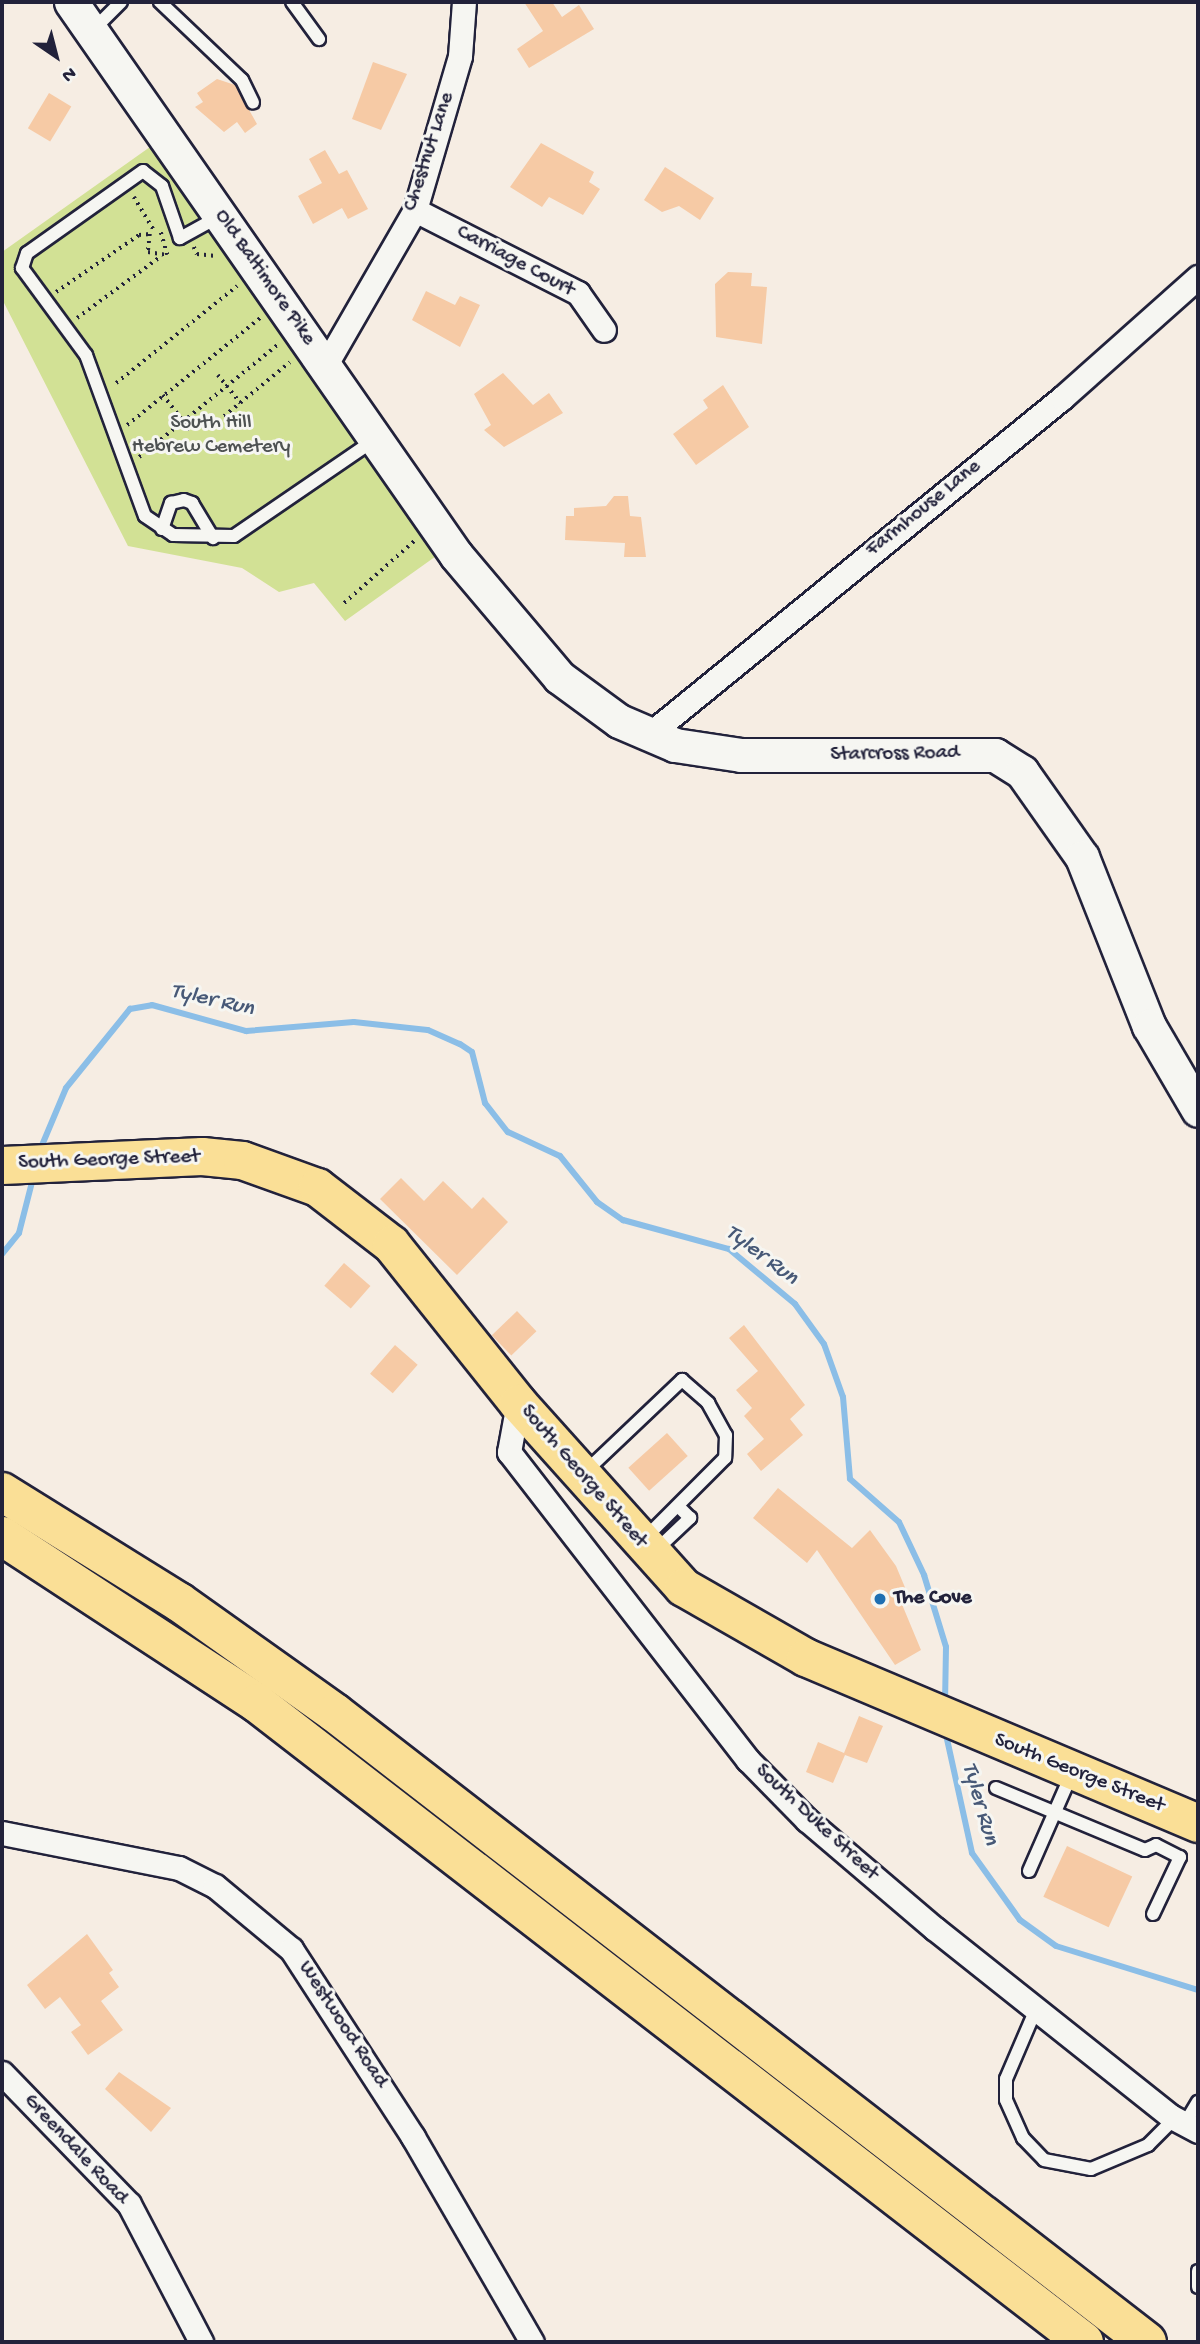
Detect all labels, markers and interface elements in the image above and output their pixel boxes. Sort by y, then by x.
north arrow [21,21,91,91]
text: N [57,61,80,87]
street label: Chestnut Lane [399,89,461,215]
street label: Old Baltimore Pike [208,205,320,351]
street label: Carriage Court [452,220,578,304]
park label: South Hill Hebrew Cemetery [132,411,290,461]
street label: Farmhouse Lane [861,455,987,563]
street label: Starcross Road [830,741,960,769]
water label: Tyler Run [168,978,256,1024]
street label: South George Street [18,1145,200,1177]
water label: Tyler Run [719,1220,803,1292]
street label: South George Street [514,1400,652,1554]
place label: The Cove [894,1586,972,1612]
marker: The Cove [872,1591,888,1607]
street label: South George Street [990,1728,1168,1820]
street label: South Duke Street [749,1759,883,1887]
water label: Tyler Run [954,1760,1004,1848]
street label: Westwood Road [292,1957,392,2093]
street label: Greendale Road [17,2089,133,2211]

